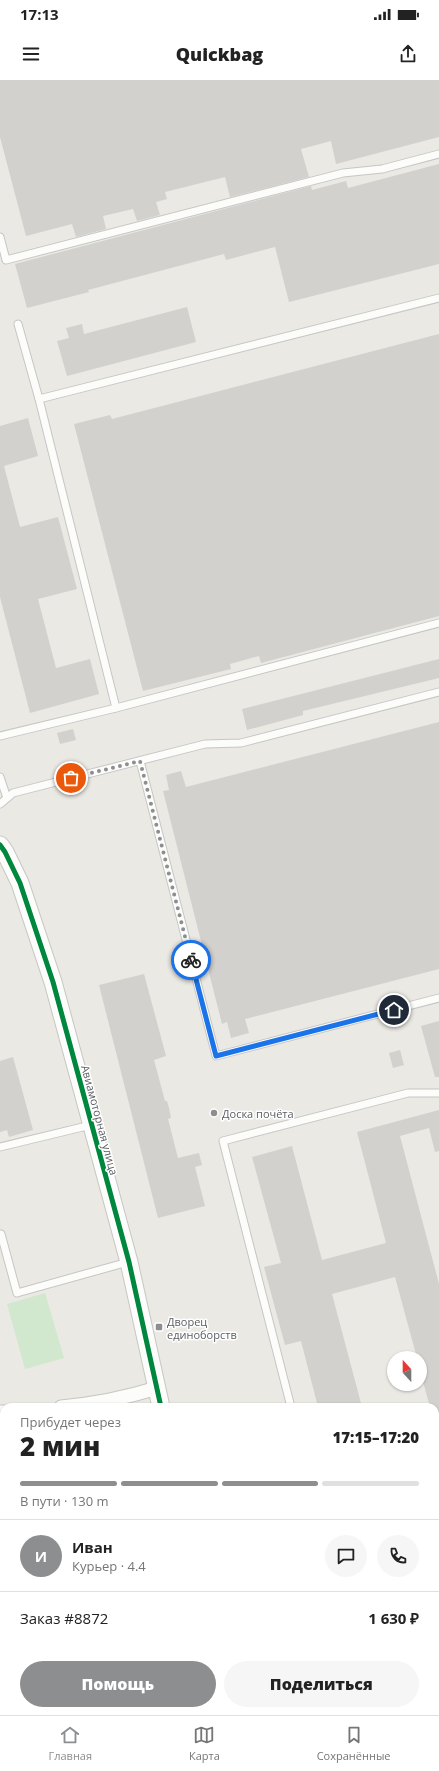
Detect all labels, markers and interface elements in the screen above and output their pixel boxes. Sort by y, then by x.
text: 17:13 [20,4,59,24]
text: Quickbag [176,42,263,66]
icon: menu [20,43,42,65]
icon: share [397,43,419,65]
pin [54,761,88,795]
icon: bag [60,767,82,789]
courier [171,940,211,980]
icon: bike [180,949,202,971]
pin [377,993,411,1027]
icon: home [383,999,405,1021]
street label: Авиамоторная улица [78,1063,122,1177]
place label: Доска почёта [222,1106,294,1121]
marker: Доска почёта [209,1108,219,1118]
place label: Дворец единоборств [167,1314,237,1342]
marker: Дворец единоборств [154,1322,164,1332]
north arrow [387,1351,427,1391]
map controls [387,1351,427,1391]
text: Прибудет через [20,1413,121,1431]
text: 17:15–17:20 [333,1427,419,1447]
text: 2 мин [20,1428,100,1464]
text: В пути · 130 m [20,1492,109,1510]
button: chat [325,1535,367,1577]
button: phone [377,1535,419,1577]
text: Иван [72,1537,113,1557]
text: И [35,1546,47,1566]
text: Курьер · 4.4 [72,1557,146,1575]
text: Заказ #8872 [20,1608,108,1628]
text: 1 630 ₽ [368,1608,419,1628]
button: Помощь [20,1661,216,1707]
button: Поделиться [224,1661,419,1707]
tab: Главная [48,1724,92,1763]
tab: Карта [189,1724,220,1763]
tab: Сохранённые [317,1724,391,1763]

